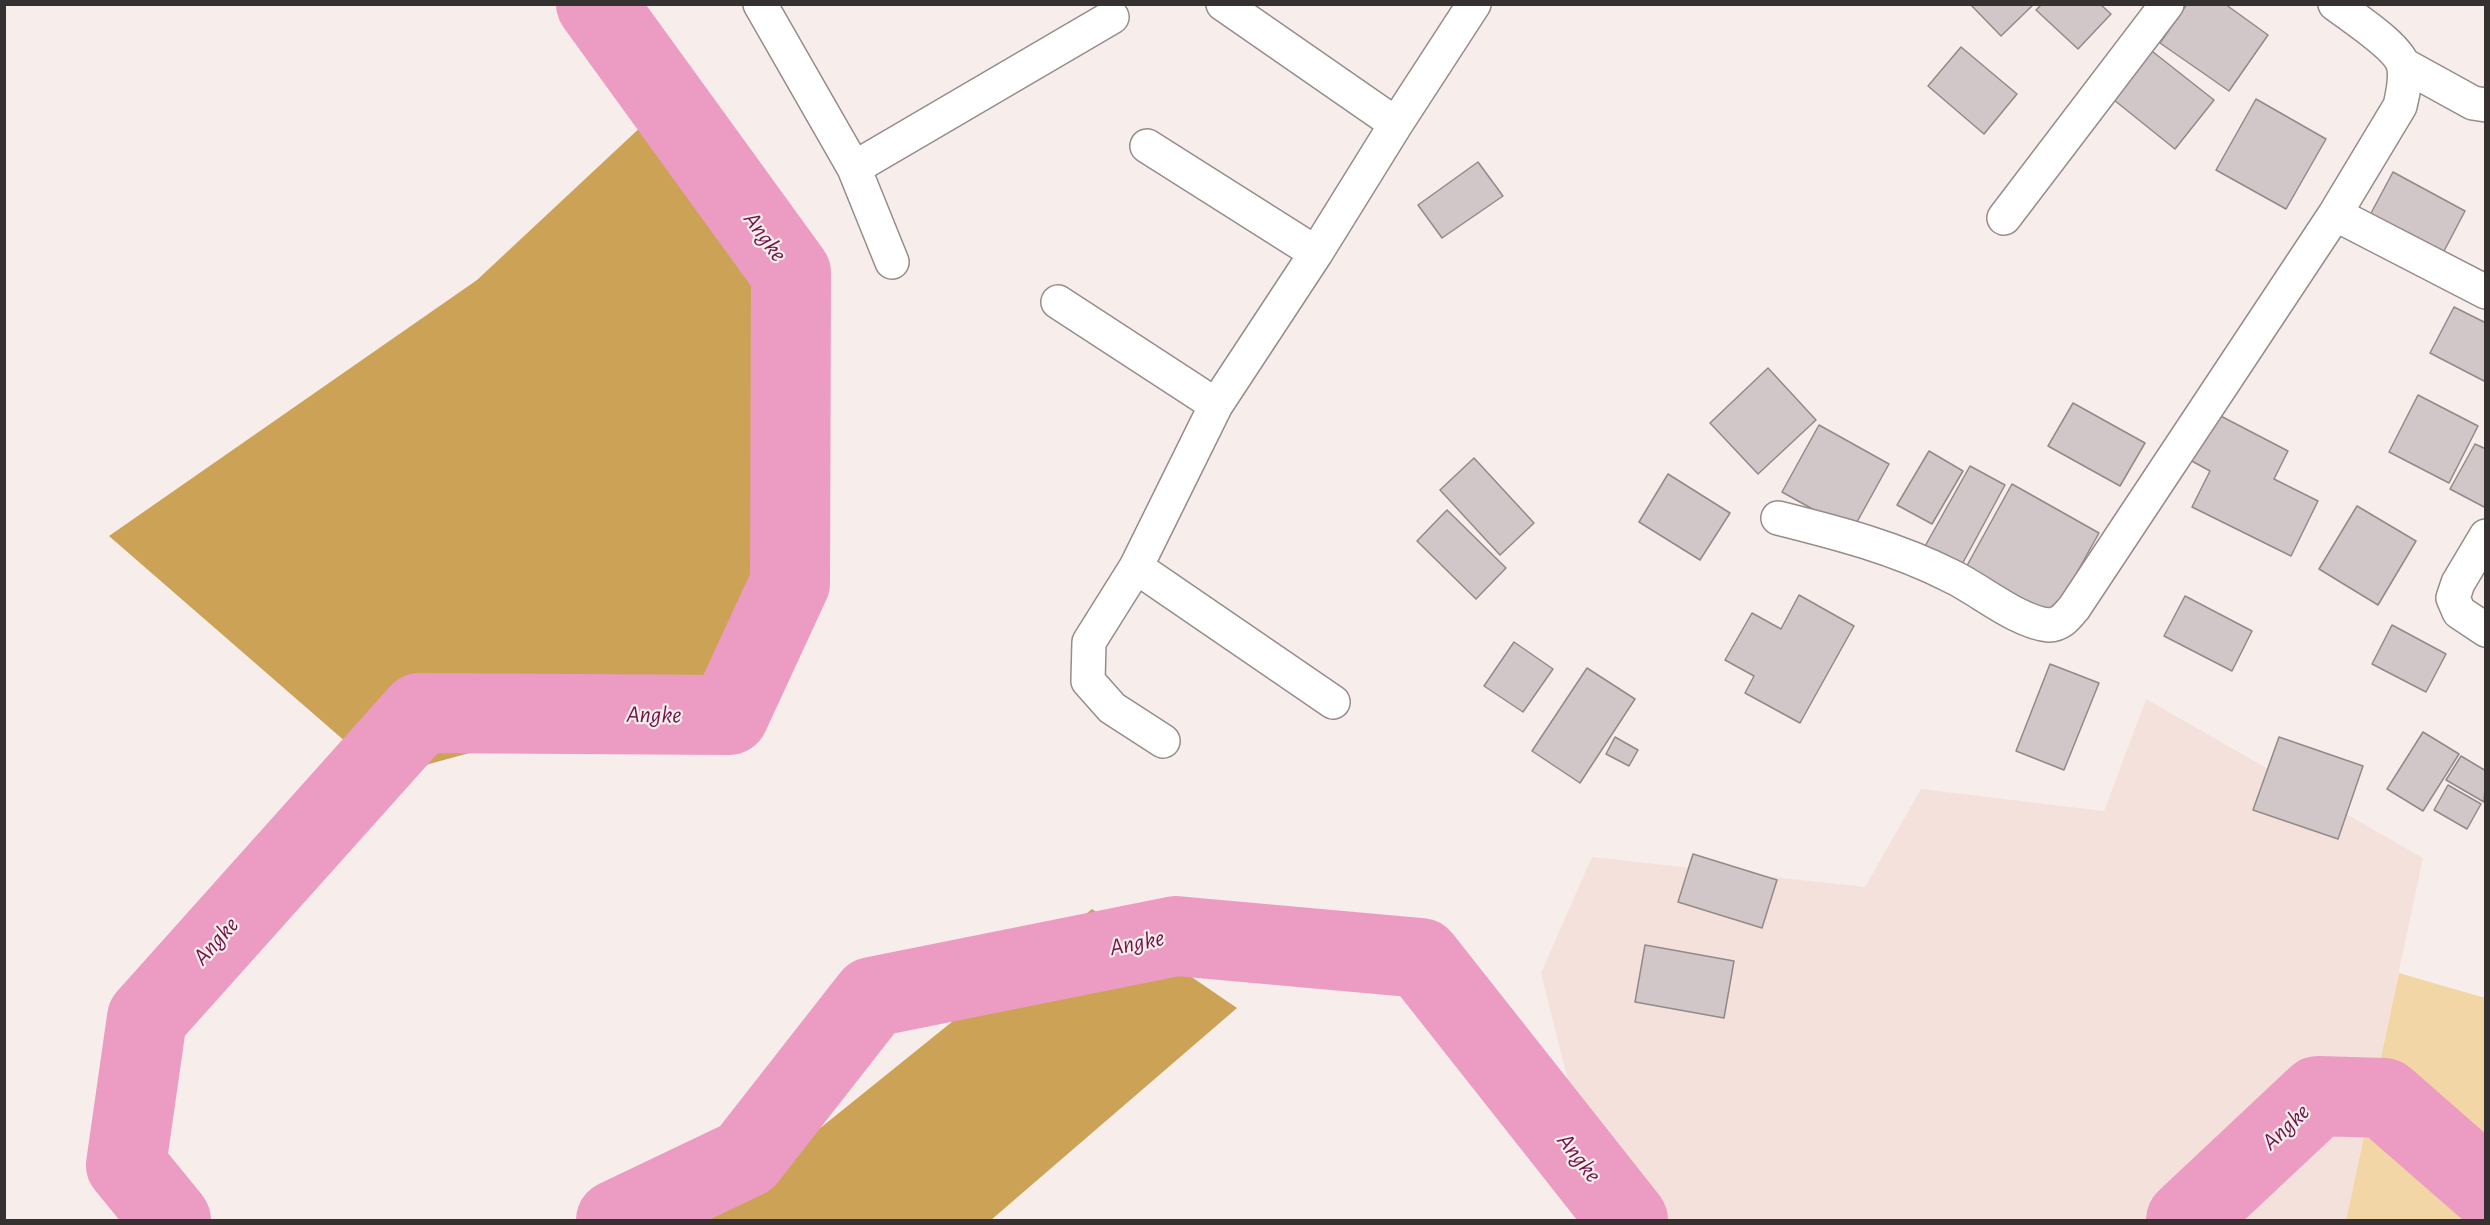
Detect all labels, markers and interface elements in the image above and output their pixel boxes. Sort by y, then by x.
water label: Angke [737,206,793,268]
water label: Angke [626,700,682,730]
water label: Angke [187,911,245,971]
water label: Angke [1107,924,1167,962]
water label: Angke [2256,1098,2316,1156]
water label: Angke [1551,1127,1607,1189]

